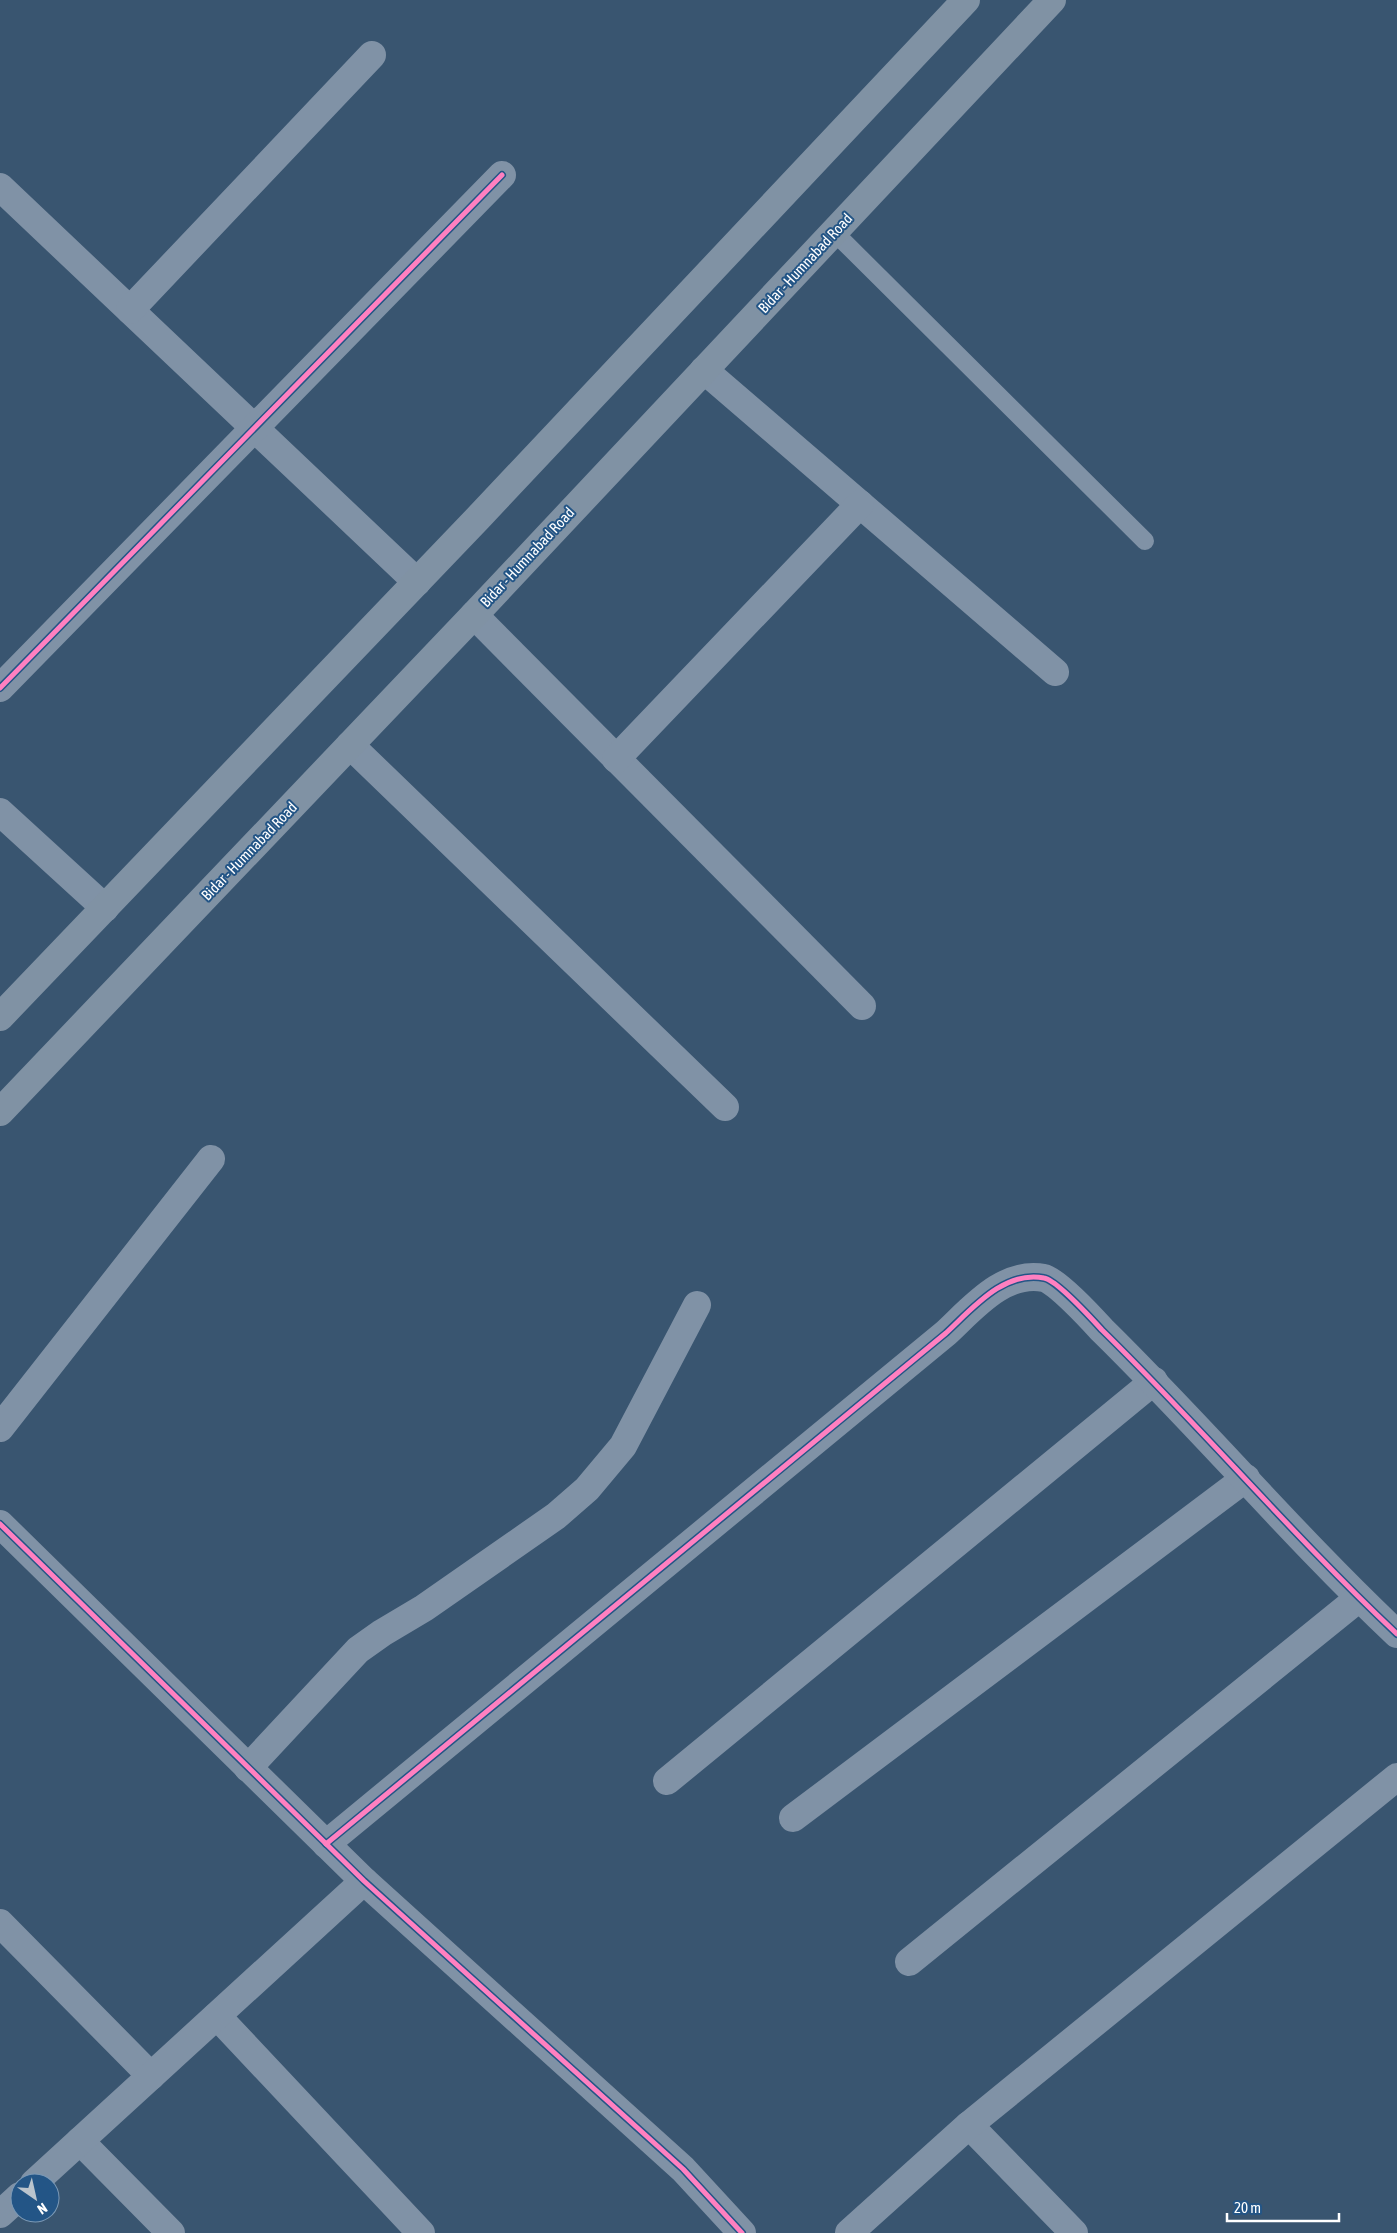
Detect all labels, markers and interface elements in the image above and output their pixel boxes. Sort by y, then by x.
street label: Bidar - Humnabad Road [755,210,855,316]
street label: Bidar - Humnabad Road [477,504,577,610]
street label: Bidar - Humnabad Road [198,798,300,904]
north arrow [10,2173,60,2223]
scale bar [1227,2190,1340,2222]
text: 20 m [1234,2199,1261,2216]
text: N [34,2200,50,2218]

